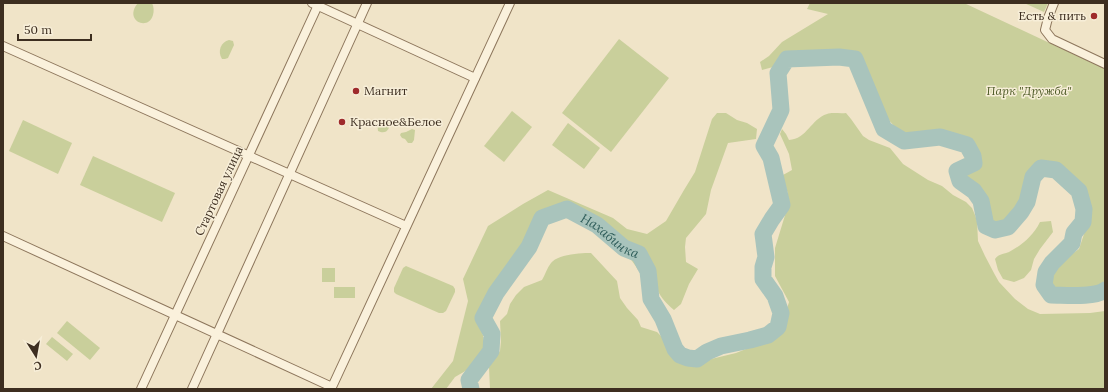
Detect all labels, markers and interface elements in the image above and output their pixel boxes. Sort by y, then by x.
place label: Есть & пить [1019,8,1086,23]
marker: Есть & пить [1089,11,1099,21]
scale bar [18,16,91,42]
text: 50 m [24,22,52,37]
place label: Магнит [364,83,407,98]
park label: Парк "Дружба" [986,83,1072,98]
marker: Магнит [351,86,361,96]
place label: Красное&Белое [350,114,442,129]
marker: Красное&Белое [337,117,347,127]
street label: Стартовая улица [191,144,246,238]
water label: Нахабинка [578,210,642,262]
north arrow [16,336,56,376]
text: С [32,358,43,373]

